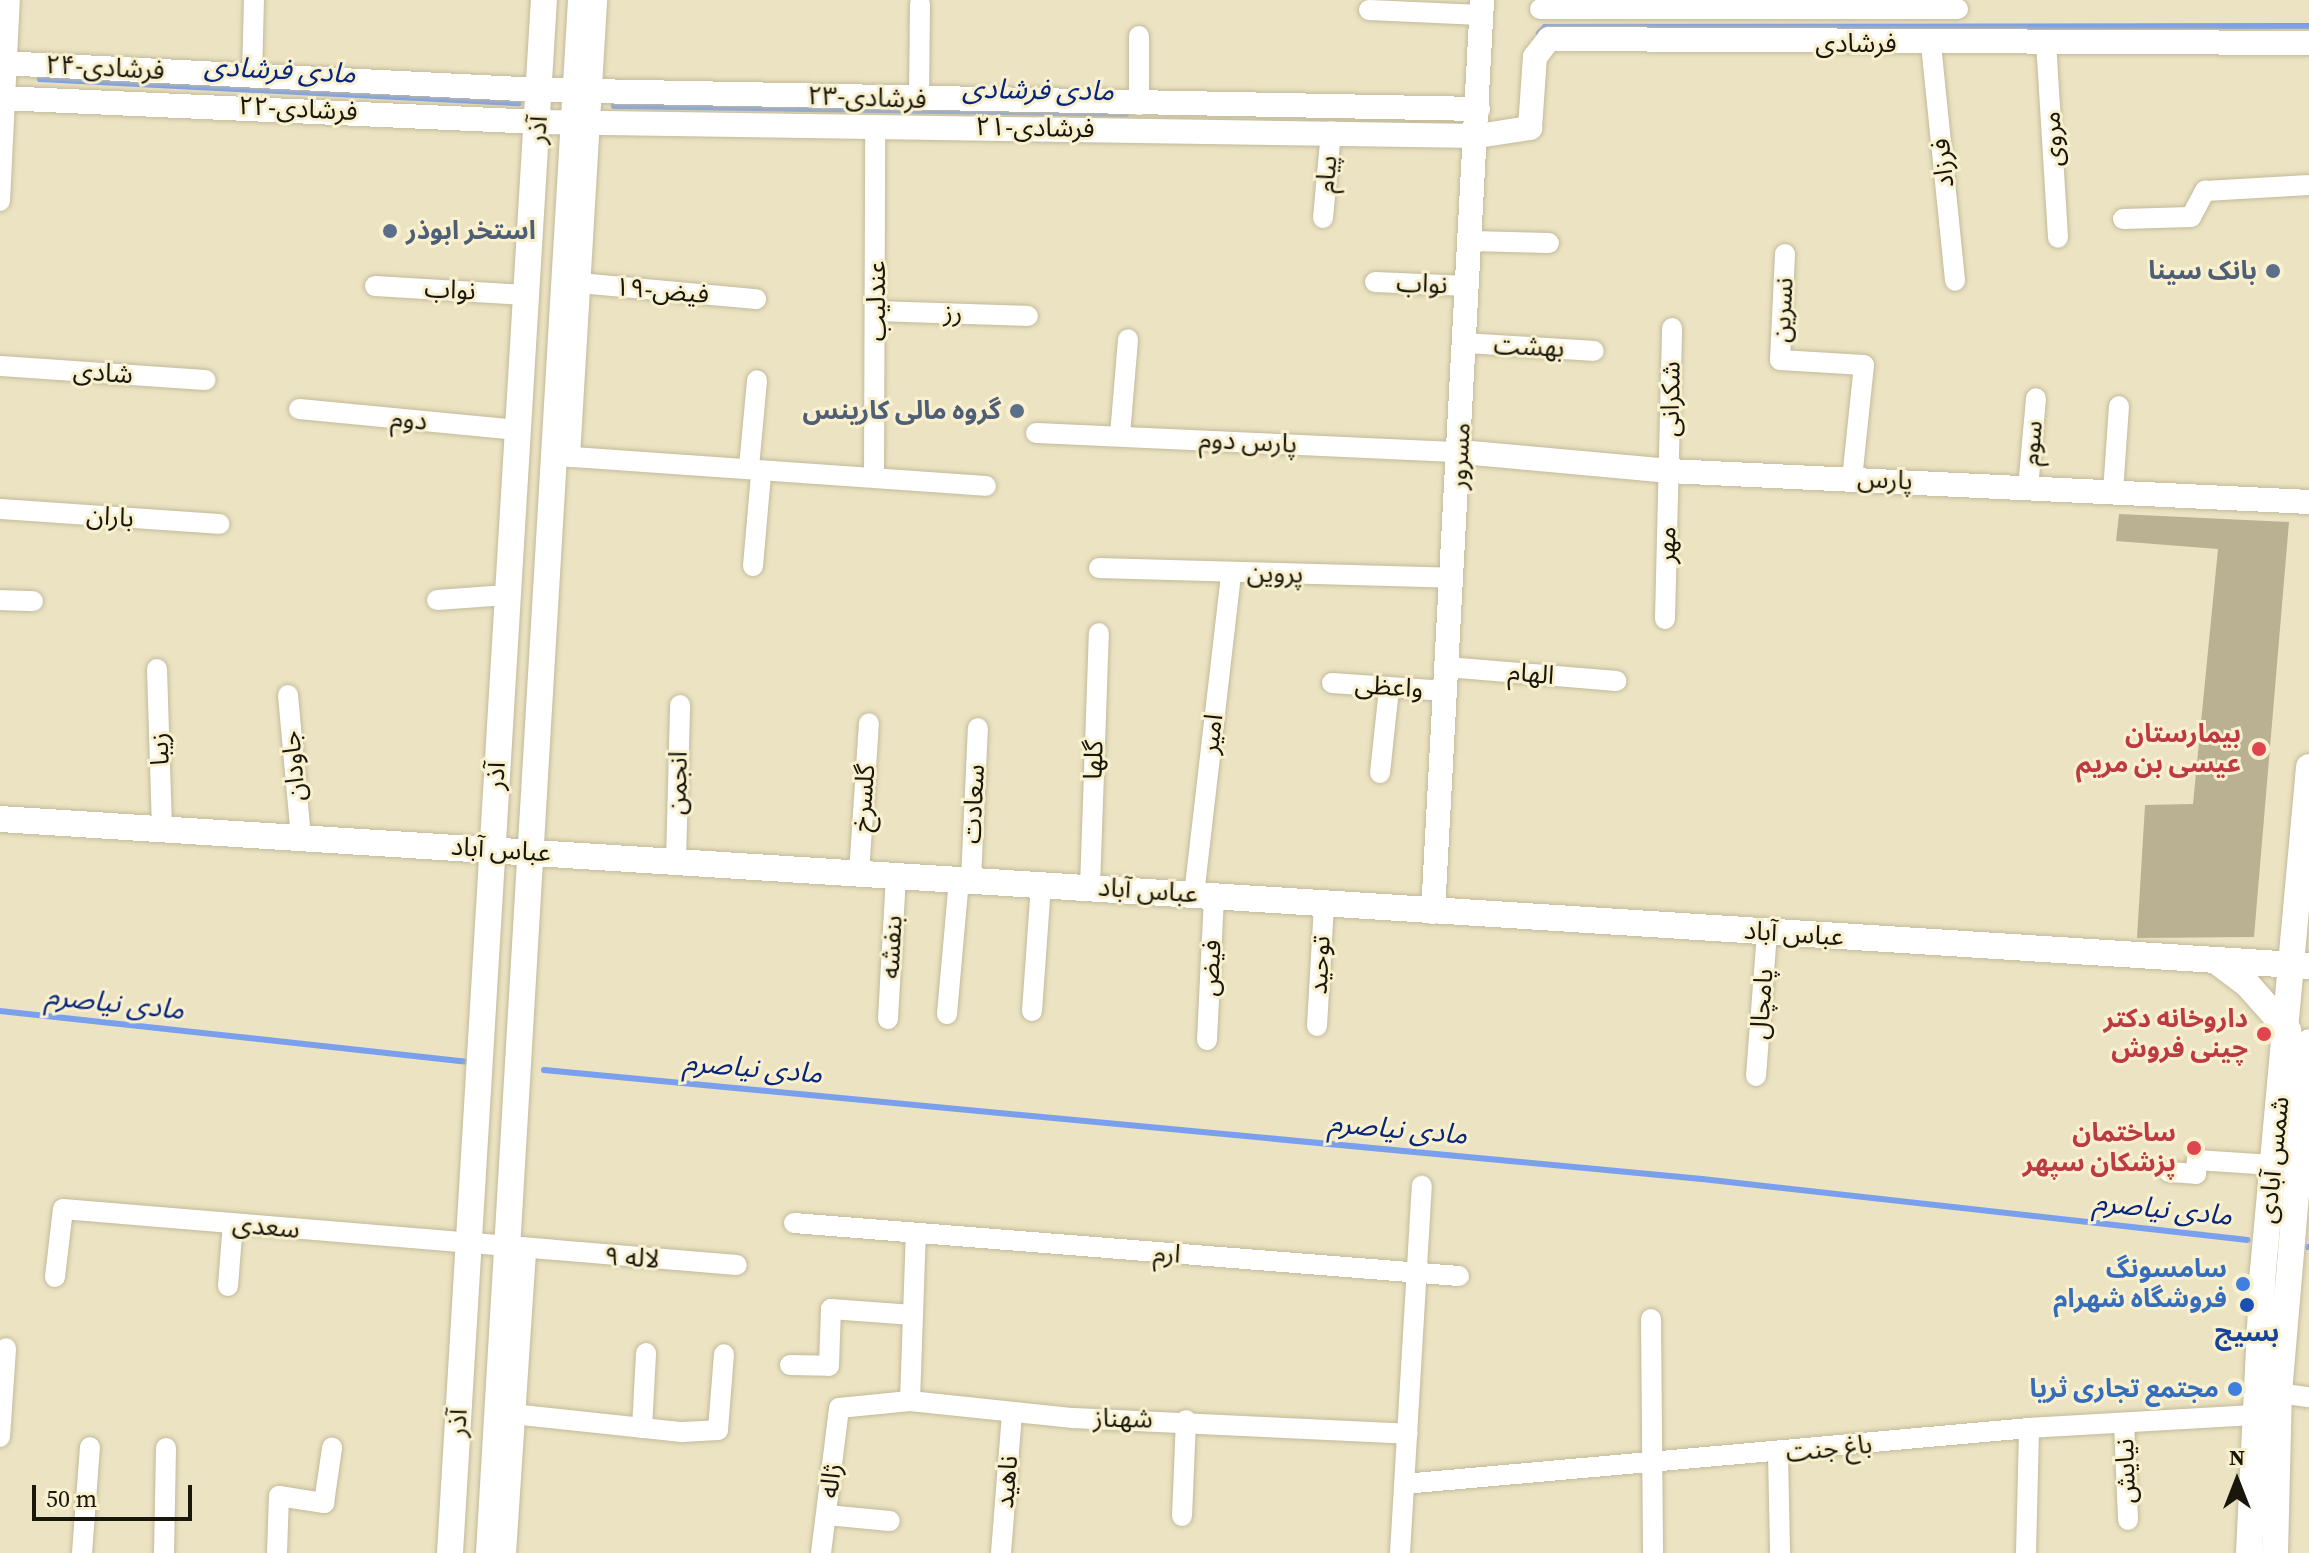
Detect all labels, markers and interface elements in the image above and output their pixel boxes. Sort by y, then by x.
street label: فرشادی [1815,28,1897,60]
water label: مادی فرشادی [203,48,357,90]
street label: ۲۴-فرشادی [45,49,165,87]
water label: مادی فرشادی [962,71,1114,107]
street label: ۲۳-فرشادی [807,80,927,116]
street label: ۲۲-فرشادی [238,90,358,128]
street label: ۲۱-فرشادی [975,111,1095,145]
street label: مروی [2036,111,2070,167]
street label: آذر [521,115,555,145]
street label: فرزاد [1925,137,1961,189]
street label: پیام [1310,154,1344,194]
place label: استخر ابوذر [406,215,536,247]
marker: استخر ابوذر [381,222,399,240]
place label: بانک سینا [2148,255,2257,287]
street label: عندلیب [861,261,893,341]
marker: بانک سینا [2264,262,2282,280]
street label: نواب [1396,267,1448,301]
street label: ۱۹-فیض [614,271,710,311]
street label: نواب [424,273,476,307]
street label: نسرین [1766,277,1800,343]
street label: رز [943,297,963,329]
street label: بهشت [1493,330,1565,364]
street label: شادی [72,355,134,391]
street label: شکرانی [1655,361,1687,437]
place label: گروه مالی کارینس [803,395,1001,427]
marker: گروه مالی کارینس [1008,402,1026,420]
street label: دوم [389,403,429,437]
street label: سوم [2014,419,2050,467]
street label: مسرور [1443,422,1477,490]
street label: پارس دوم [1198,424,1298,460]
street label: پارس [1856,463,1914,497]
street label: باران [85,500,135,534]
street label: مهر [1651,526,1683,564]
street label: پروین [1247,558,1303,590]
street label: الهام [1507,656,1555,692]
street label: واعظی [1354,669,1424,705]
street label: امیر [1194,712,1230,756]
place label: بیمارستان عیسی بن مریم [2076,718,2241,780]
street label: جاودان [275,729,313,803]
street label: زیبا [144,732,176,766]
marker: بیمارستان عیسی بن مریم [2248,738,2270,760]
street label: گلها [1078,740,1110,780]
street label: انجمن [661,751,695,815]
street label: آذر [480,761,512,791]
street label: گلسرخ [846,763,882,833]
street label: سعادت [956,763,992,845]
street label: عباس آباد [450,831,552,869]
street label: عباس آباد [1097,872,1199,910]
street label: بنفشه [875,914,909,980]
street label: عباس آباد [1743,915,1845,953]
street label: توحید [1303,935,1337,995]
street label: فیض [1194,939,1228,997]
street label: پامچال [1744,967,1780,1041]
water label: مادی نیاصرم [44,978,186,1026]
place label: داروخانه دکتر چینی فروش [2103,1003,2248,1064]
marker: داروخانه دکتر چینی فروش [2255,1025,2273,1043]
water label: مادی نیاصرم [682,1044,824,1090]
street label: شمس آبادی [2252,1095,2296,1225]
water label: مادی نیاصرم [1327,1105,1469,1151]
place label: ساختمان پزشکان سپهر [2023,1117,2176,1178]
marker: ساختمان پزشکان سپهر [2183,1137,2205,1159]
water label: مادی نیاصرم [2092,1184,2234,1232]
street label: سعدی [231,1209,301,1245]
street label: ارم [1152,1237,1182,1271]
street label: ۹ لاله [603,1241,661,1275]
place label: سامسونگ فروشگاه شهرام [2053,1253,2227,1314]
marker: سامسونگ فروشگاه شهرام [2234,1275,2252,1293]
marker: بسیج [2238,1296,2256,1314]
place label: بسیج [2215,1317,2279,1349]
place label: مجتمع تجاری ثریا [2030,1373,2219,1405]
marker: مجتمع تجاری ثریا [2226,1380,2244,1398]
street label: شهناز [1093,1403,1153,1435]
street label: آذر [442,1408,474,1438]
street label: باغ جنت [1784,1429,1874,1469]
street label: نیایش [2109,1438,2143,1504]
north arrow [2197,1441,2277,1521]
text: N [2229,1442,2245,1472]
street label: ناهید [989,1454,1025,1510]
street label: ژاله [813,1462,849,1500]
scale bar [36,1469,196,1519]
text: 50 m [46,1482,97,1515]

